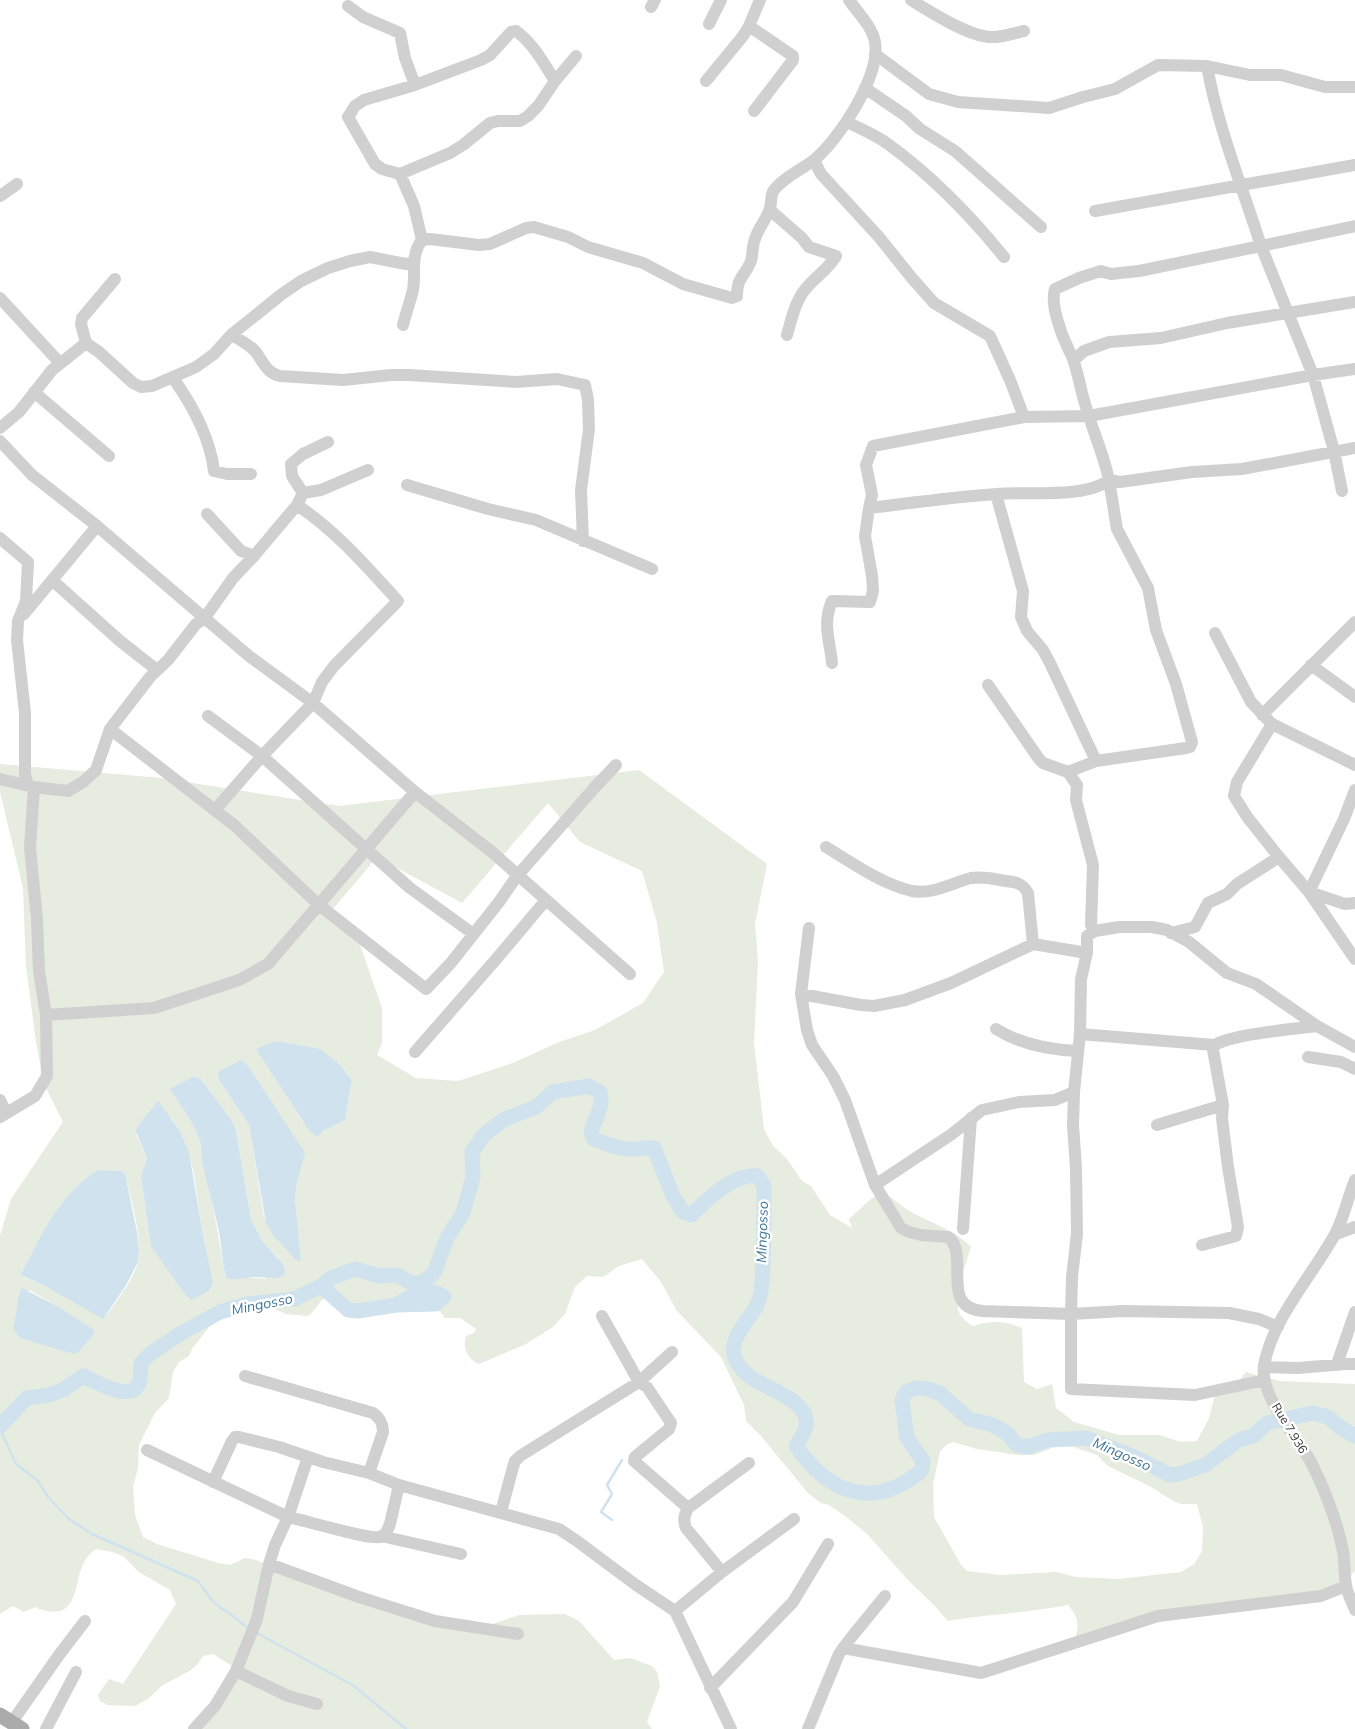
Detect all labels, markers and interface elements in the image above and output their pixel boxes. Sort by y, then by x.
water label: Mingosso [752,1201,772,1263]
water label: Mingosso [230,1289,294,1319]
street label: Rue 7.936 [1269,1400,1311,1456]
water label: Mingosso [1090,1433,1154,1475]

